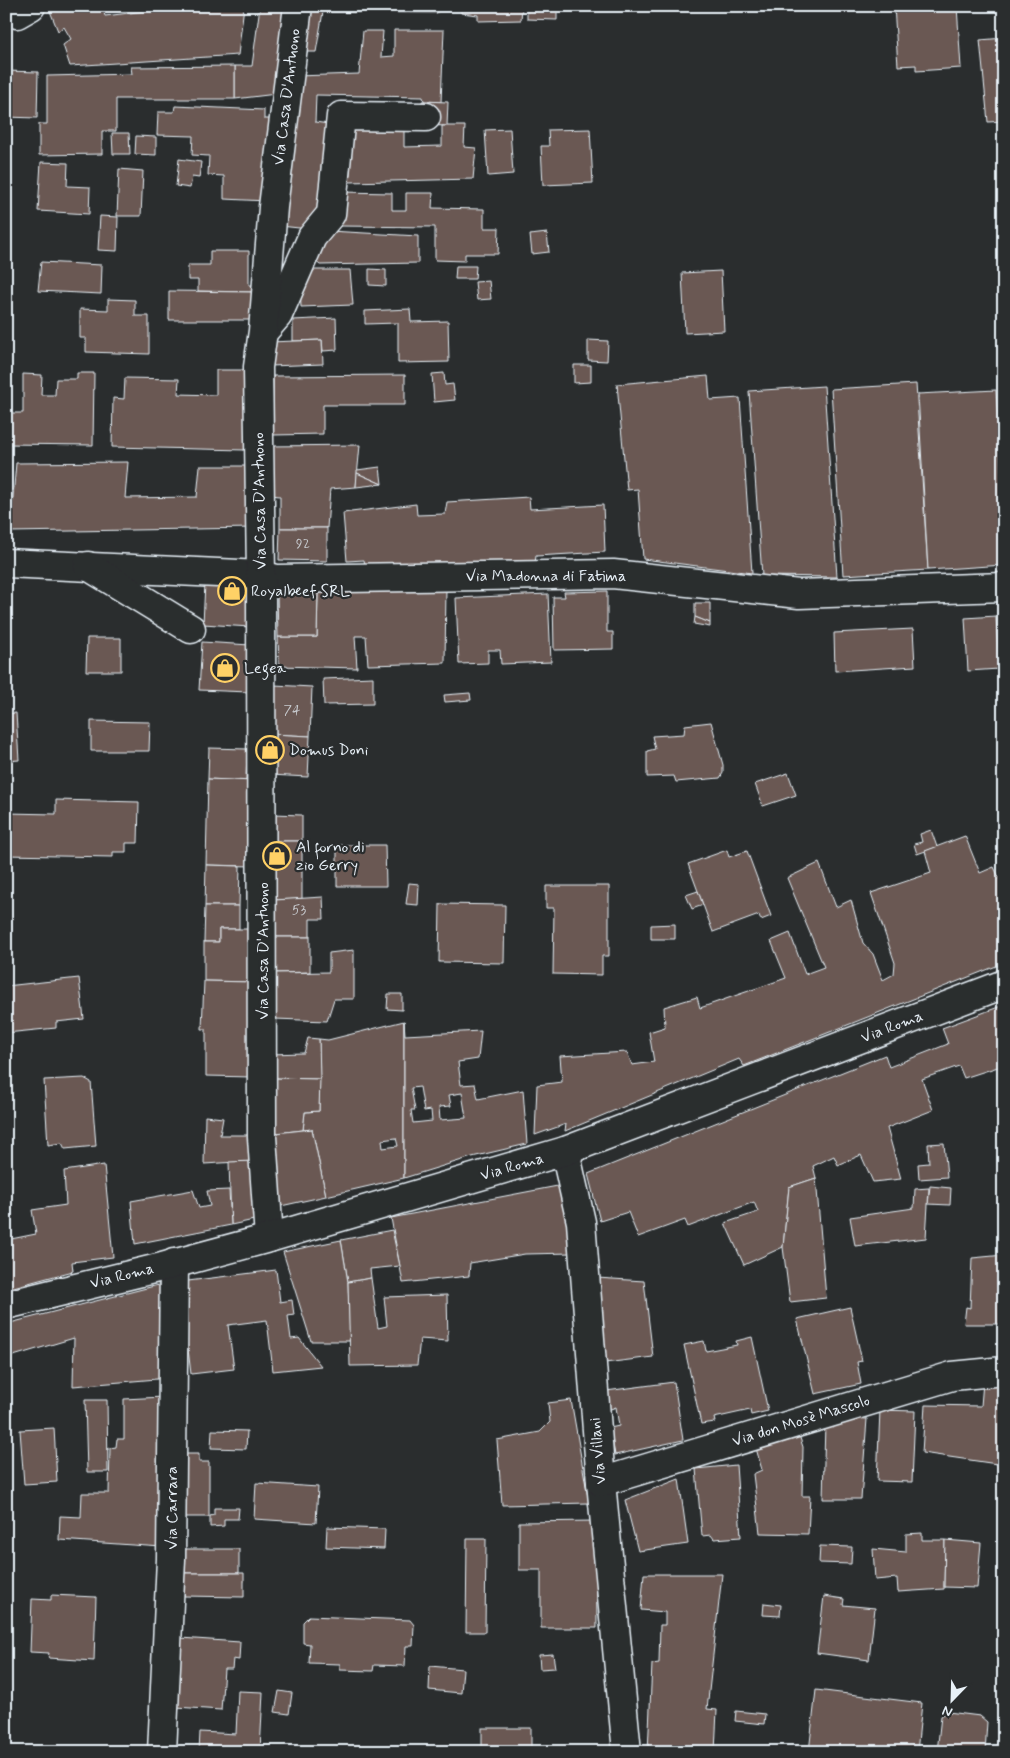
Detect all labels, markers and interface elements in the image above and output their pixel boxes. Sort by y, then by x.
street label: Via Casa D'Antuono [268,28,306,166]
street label: Via Casa D'Antuono [248,432,272,570]
house number: 92 [296,535,310,553]
street label: Via Madonna di Fatima [466,566,626,587]
shop icon: Royalbeef SRL [217,576,247,606]
place label: Royalbeef SRL [251,581,350,602]
shop icon: Legea [210,653,240,683]
place label: Legea [244,658,286,680]
house number: 74 [284,701,301,719]
shop icon: Domus Doni [255,735,285,765]
place label: Domus Doni [289,740,369,761]
place label: Al forno di zio Gerry [296,837,365,876]
shop icon: Al forno di zio Gerry [262,841,292,871]
street label: Via Casa D'Antuono [253,882,274,1020]
house number: 53 [292,901,306,919]
street label: Via Roma [858,1006,926,1048]
street label: Via Roma [478,1148,546,1186]
street label: Via Roma [88,1258,156,1294]
street label: Via don Mosè Mascolo [730,1390,872,1452]
street label: Via Villani [585,1417,611,1485]
street label: Via Carrara [162,1466,183,1550]
north arrow [928,1676,978,1726]
text: N [940,1701,955,1721]

